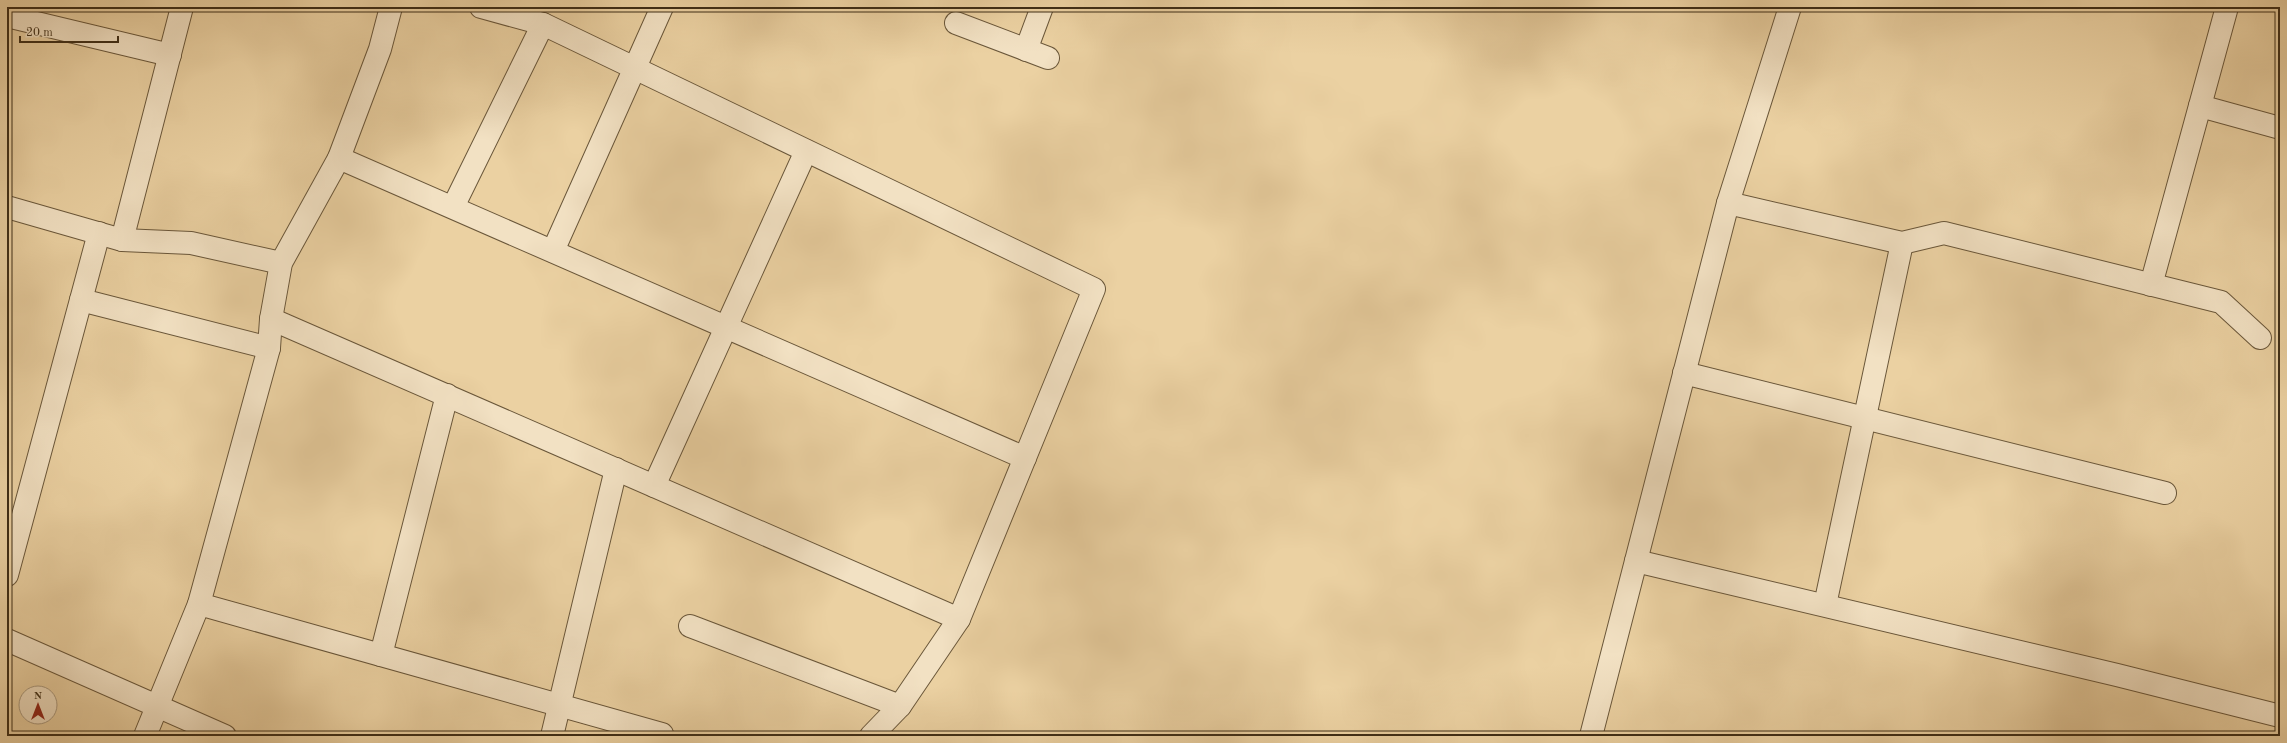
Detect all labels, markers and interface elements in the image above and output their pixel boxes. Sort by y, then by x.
scale bar [20,18,118,44]
text: 20 m [26,27,53,39]
north arrow [18,685,58,725]
text: N [34,691,43,702]

